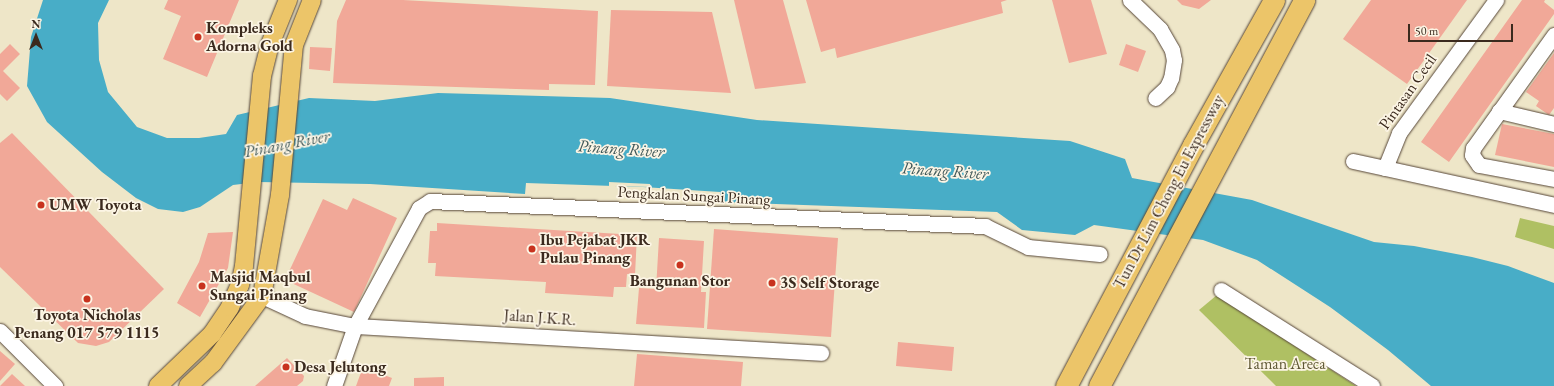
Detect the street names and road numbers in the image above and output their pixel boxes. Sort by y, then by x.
street label: Pintasan Cecil [1375,51,1441,133]
street label: Tun Dr Lim Chong Eu Expressway [1110,92,1228,292]
street label: Pengkalan Sungai Pinang [617,182,771,210]
street label: Jalan J.K.R. [503,306,577,330]

